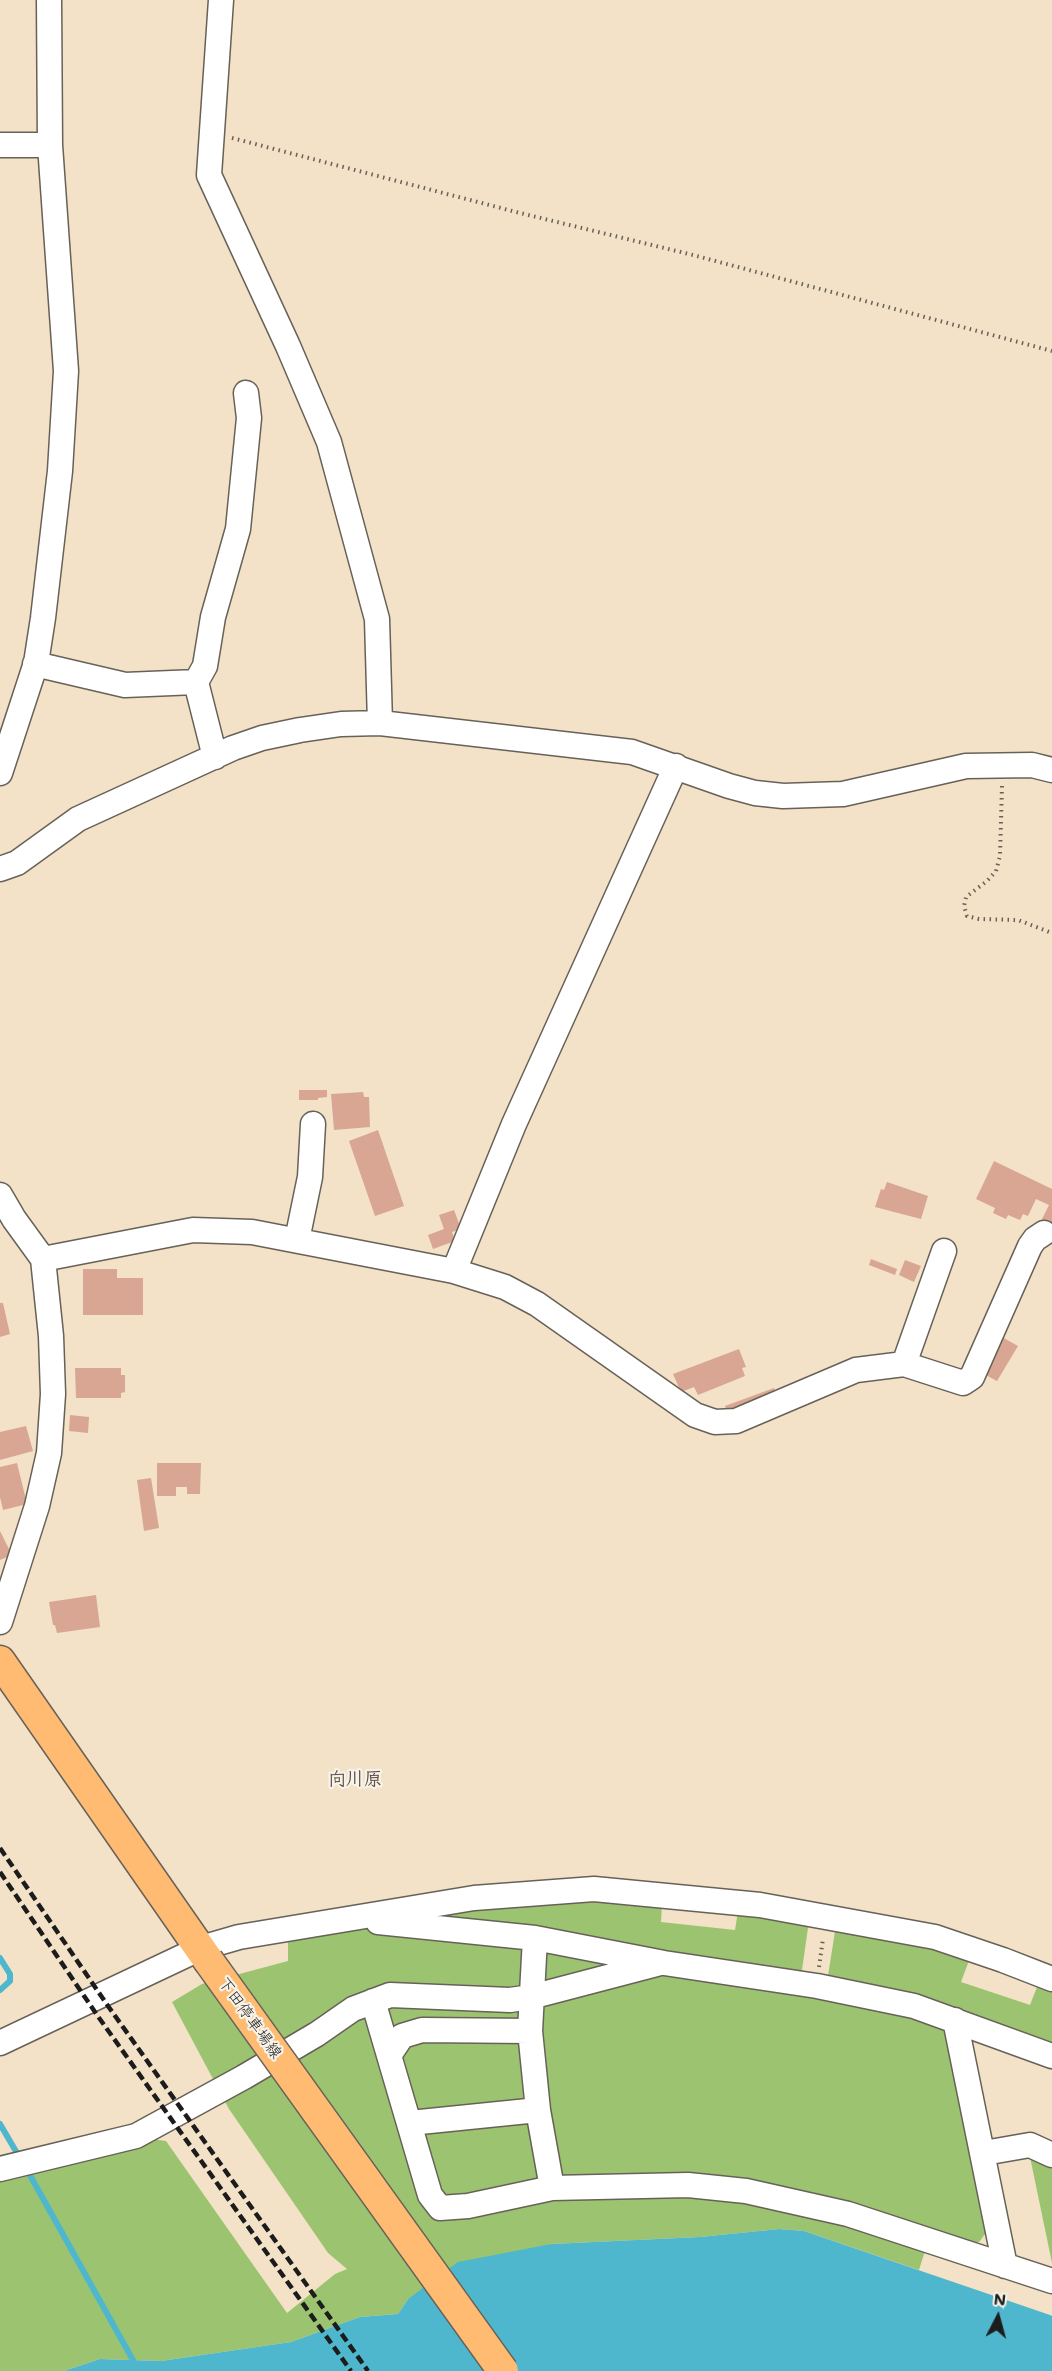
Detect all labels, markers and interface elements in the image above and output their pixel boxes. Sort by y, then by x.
district label: 向川原 [328,1768,382,1790]
street label: 下田停車場線 [214,1974,286,2062]
north arrow [968,2287,1028,2347]
text: N [993,2288,1007,2310]

